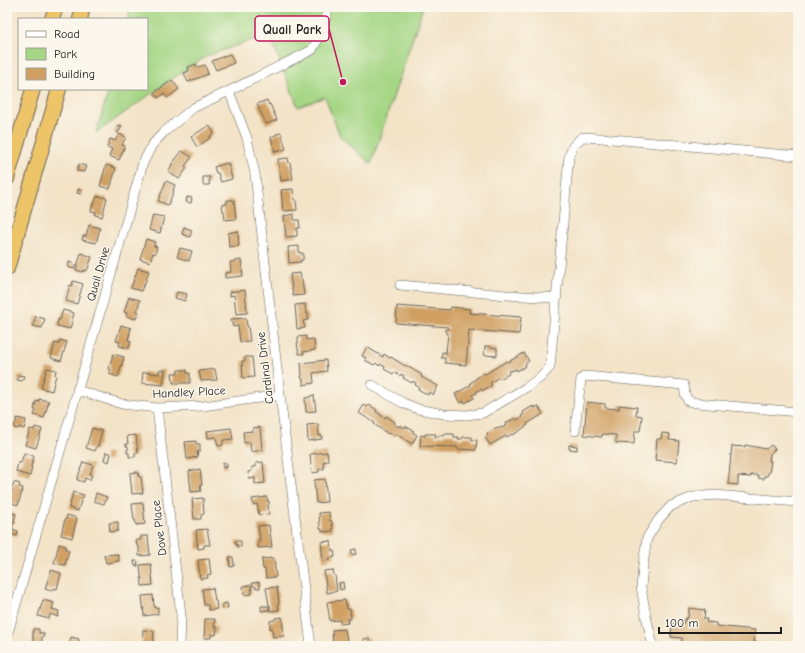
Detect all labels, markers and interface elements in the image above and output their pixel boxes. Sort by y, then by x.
callout: Quail Park [255,16,329,41]
legend [18,18,148,90]
text: Quail Park [263,22,322,37]
text: Road [54,27,80,41]
text: Park [54,47,77,61]
text: Building [54,67,95,81]
street label: Quail Drive [84,245,112,303]
street label: Cardinal Drive [254,331,276,405]
street label: Handley Place [152,383,226,401]
street label: Dove Place [149,499,169,557]
scale bar [659,609,781,635]
text: 100 m [665,616,698,630]

